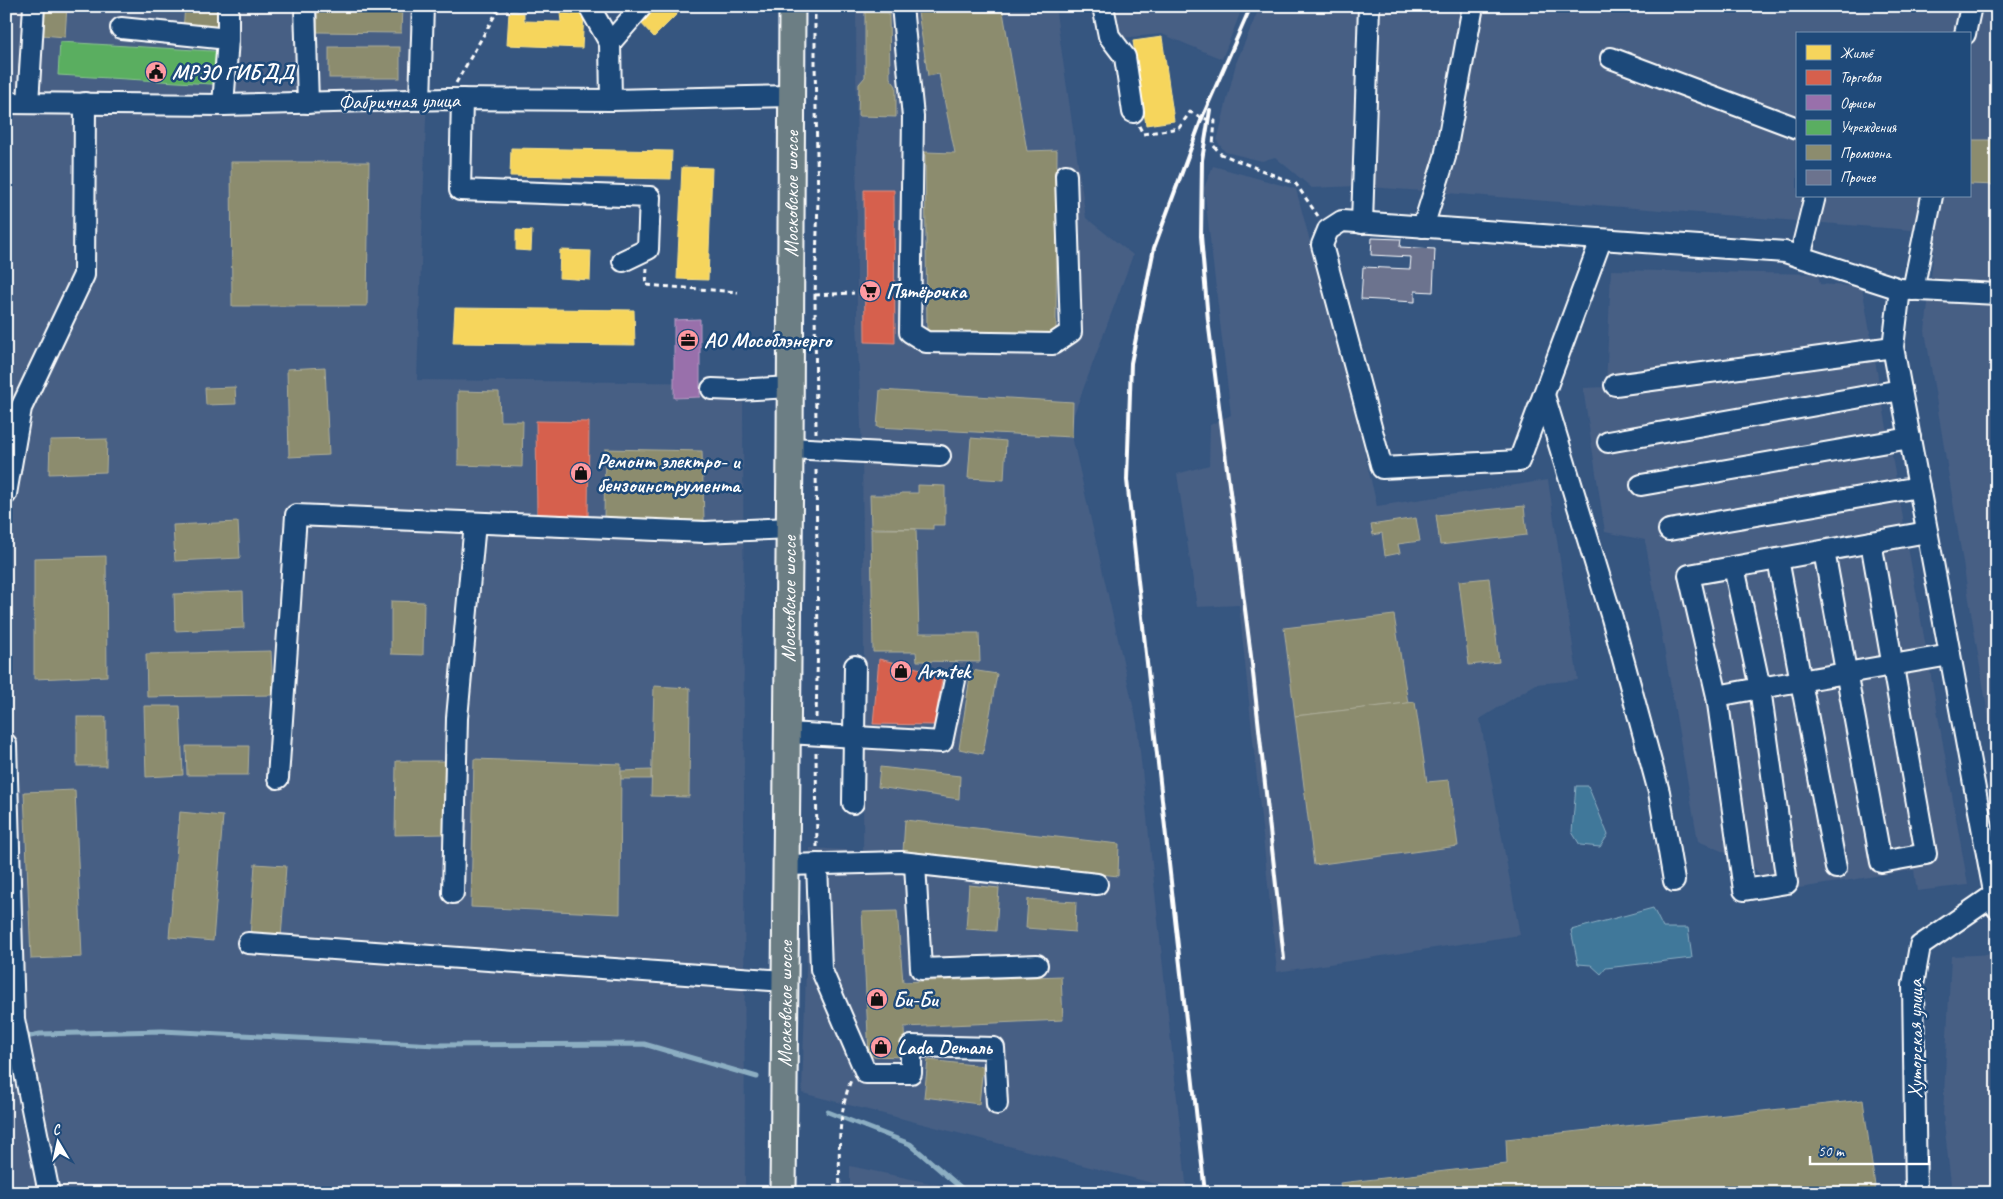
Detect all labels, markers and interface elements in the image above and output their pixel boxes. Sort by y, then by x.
legend [1796,32,1970,198]
text: Жильё [1840,44,1875,63]
place label: МРЭО ГИБДД [172,59,296,85]
public building icon: МРЭО ГИБДД [144,60,168,84]
text: Торговля [1840,68,1883,87]
street label: Фабричная улица [338,87,462,115]
text: Офисы [1840,94,1875,113]
text: Учреждения [1840,118,1897,137]
street label: Московское шоссе [778,130,804,257]
text: Промзона [1840,144,1892,163]
text: Прочее [1840,168,1876,187]
place label: Пятёрочка [886,278,968,304]
supermarket icon: Пятёрочка [858,279,882,303]
place label: АО Мособлэнерго [704,327,834,353]
office icon: АО Мособлэнерго [676,328,700,352]
place label: Ремонт электро- и бензоинструмента [597,448,742,498]
shop icon: Ремонт электро- и бензоинструмента [569,461,593,485]
street label: Московское шоссе [775,534,802,662]
place label: Armtek [917,658,972,684]
shop icon: Armtek [889,659,913,683]
street label: Московское шоссе [771,939,798,1067]
street label: Хуторская улица [1902,978,1928,1099]
place label: Би-Би [893,986,940,1012]
shop icon: Би-Би [865,987,889,1011]
place label: Lada Dеталь [897,1034,994,1060]
shop icon: Lada Dеталь [869,1035,893,1059]
north arrow [32,1116,82,1166]
text: С [51,1120,63,1139]
scale bar [1810,1134,1929,1166]
text: 50 m [1818,1142,1845,1161]

